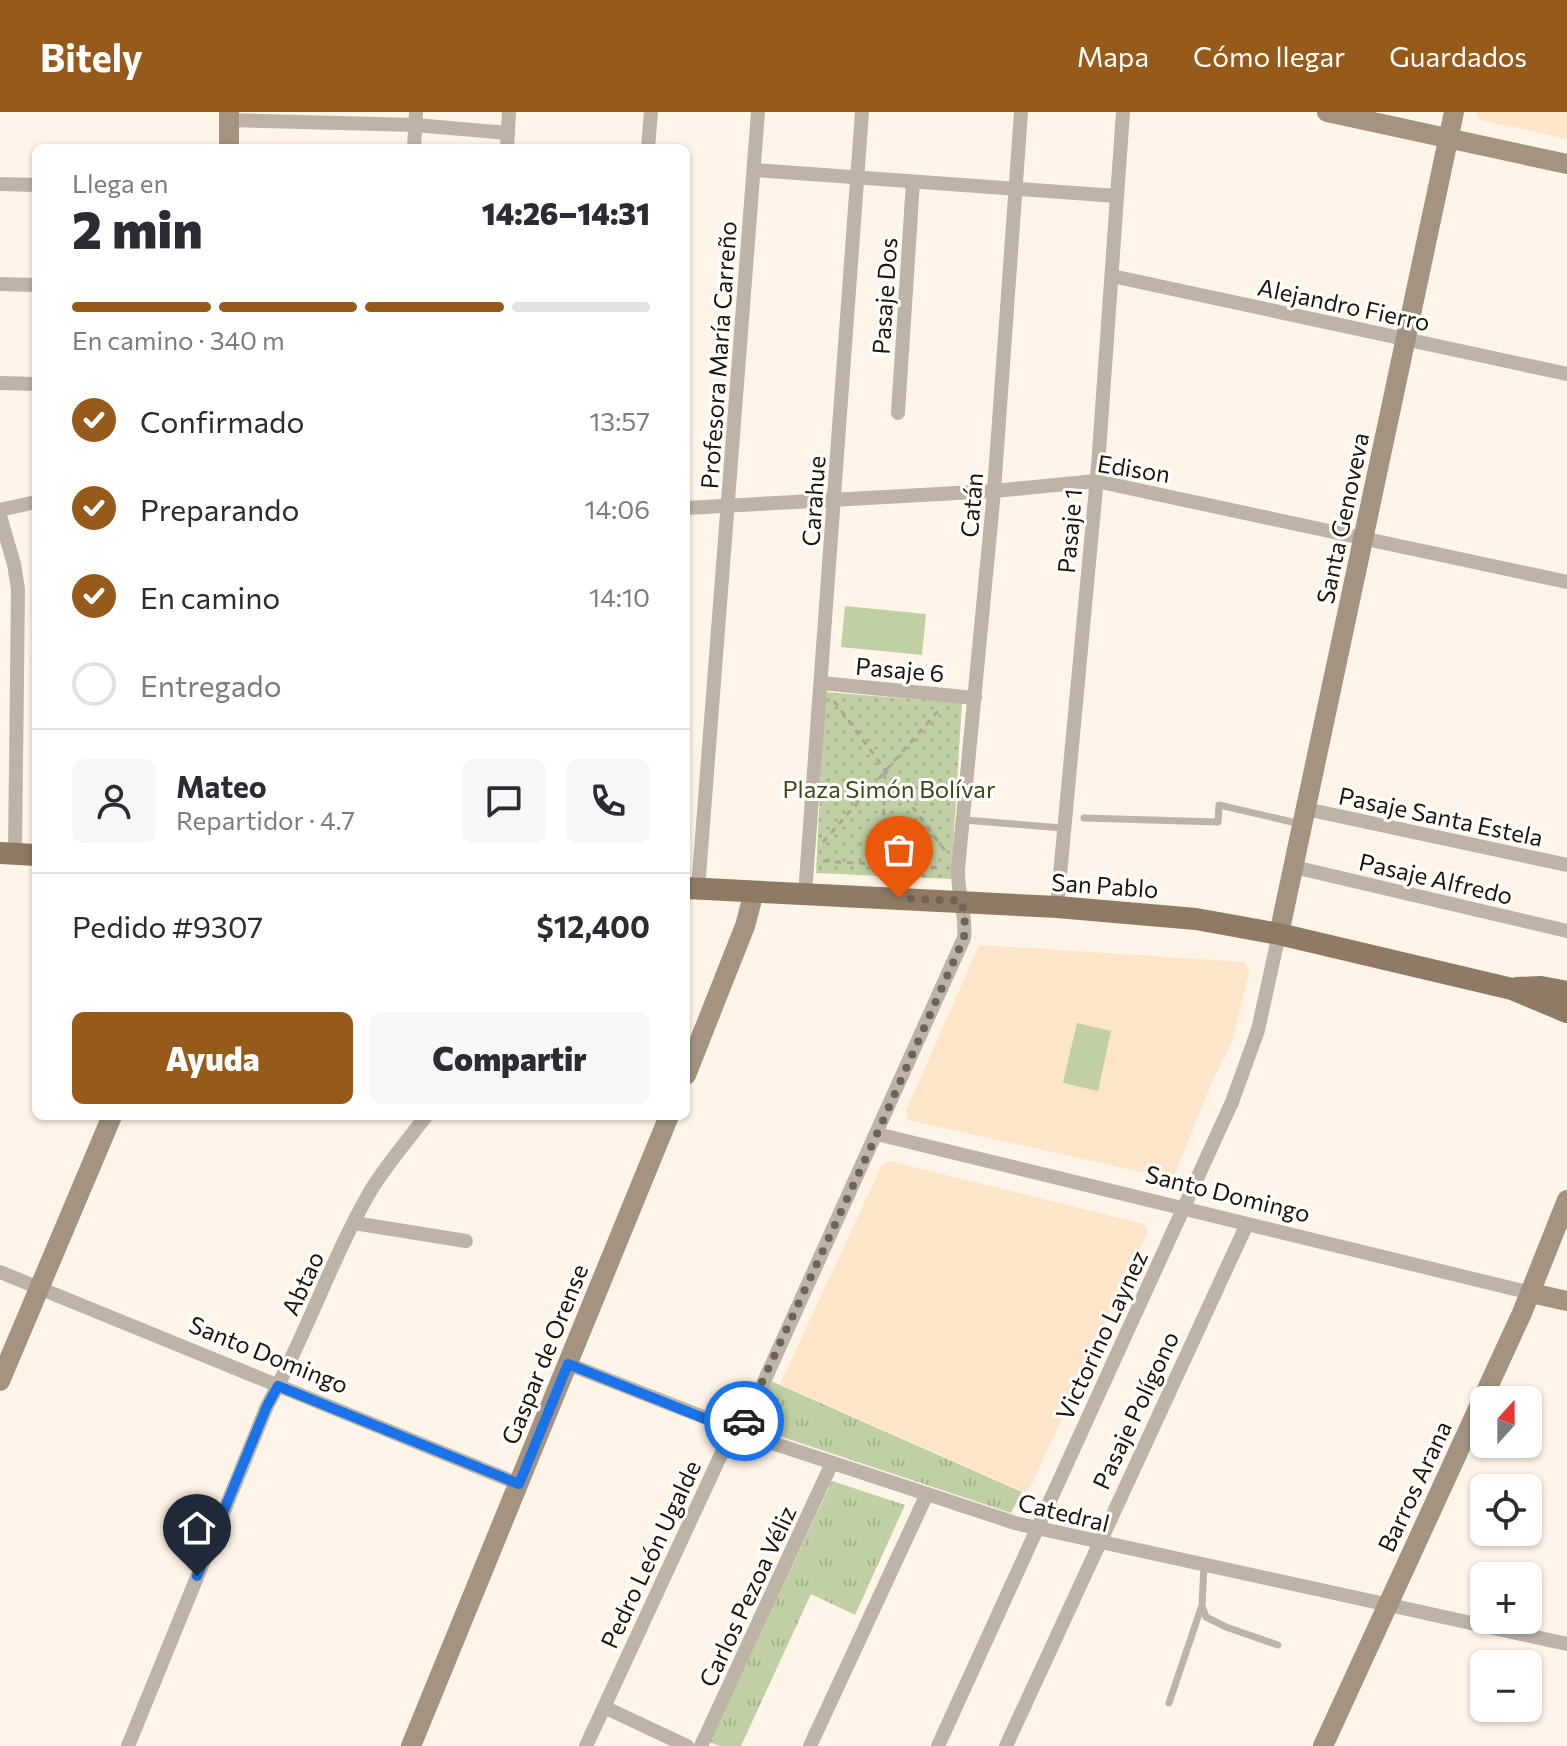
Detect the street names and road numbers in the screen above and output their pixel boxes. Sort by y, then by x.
street label: Profesora María Carreño [694,220,742,490]
street label: Pasaje Dos [865,237,903,355]
street label: Alejandro Fierro [1255,272,1433,336]
street label: Santa Genoveva [1310,430,1374,606]
street label: Edison [1096,448,1172,488]
street label: Carahue [795,455,831,547]
street label: Catán [954,471,988,539]
street label: Pasaje 1 [1051,488,1087,574]
street label: Pasaje 6 [854,651,946,687]
street label: Pasaje Santa Estela [1336,780,1546,852]
street label: Pasaje Alfredo [1356,846,1516,910]
street label: San Pablo [1051,867,1159,903]
street label: Santo Domingo [1143,1158,1313,1228]
street label: Abtao [275,1246,329,1320]
street label: Victorino Laynez [1049,1246,1153,1424]
street label: Gaspar de Orense [495,1260,593,1448]
street label: Santo Domingo [185,1309,353,1399]
street label: Pasaje Polígono [1086,1326,1184,1494]
street label: Barros Arana [1371,1416,1457,1556]
street label: Pedro León Ugalde [594,1455,706,1653]
street label: Catedral [1015,1487,1113,1537]
street label: Carlos Pezoa Véliz [692,1501,802,1691]

